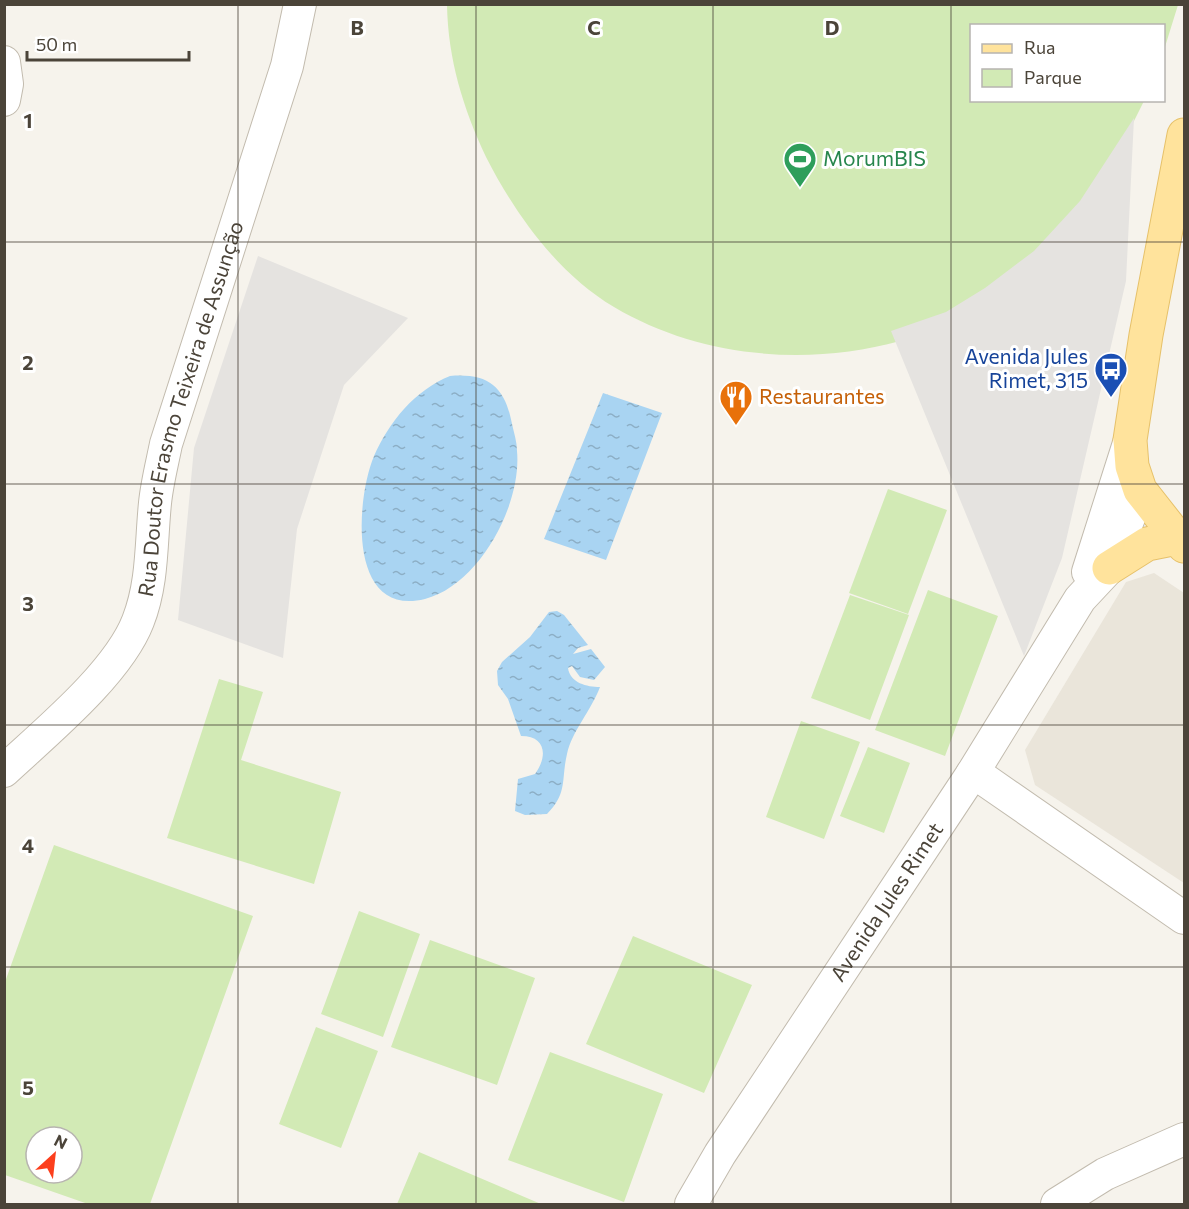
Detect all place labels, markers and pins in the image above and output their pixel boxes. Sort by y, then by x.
sports icon: MorumBIS [782,141,818,188]
place label: MorumBIS [823,145,926,170]
place label: Avenida Jules Rimet, 315 [964,343,1088,392]
bus stop icon: Avenida Jules Rimet, 315 [1093,351,1129,398]
restaurant icon: Restaurantes [718,379,754,426]
place label: Restaurantes [759,383,885,408]

